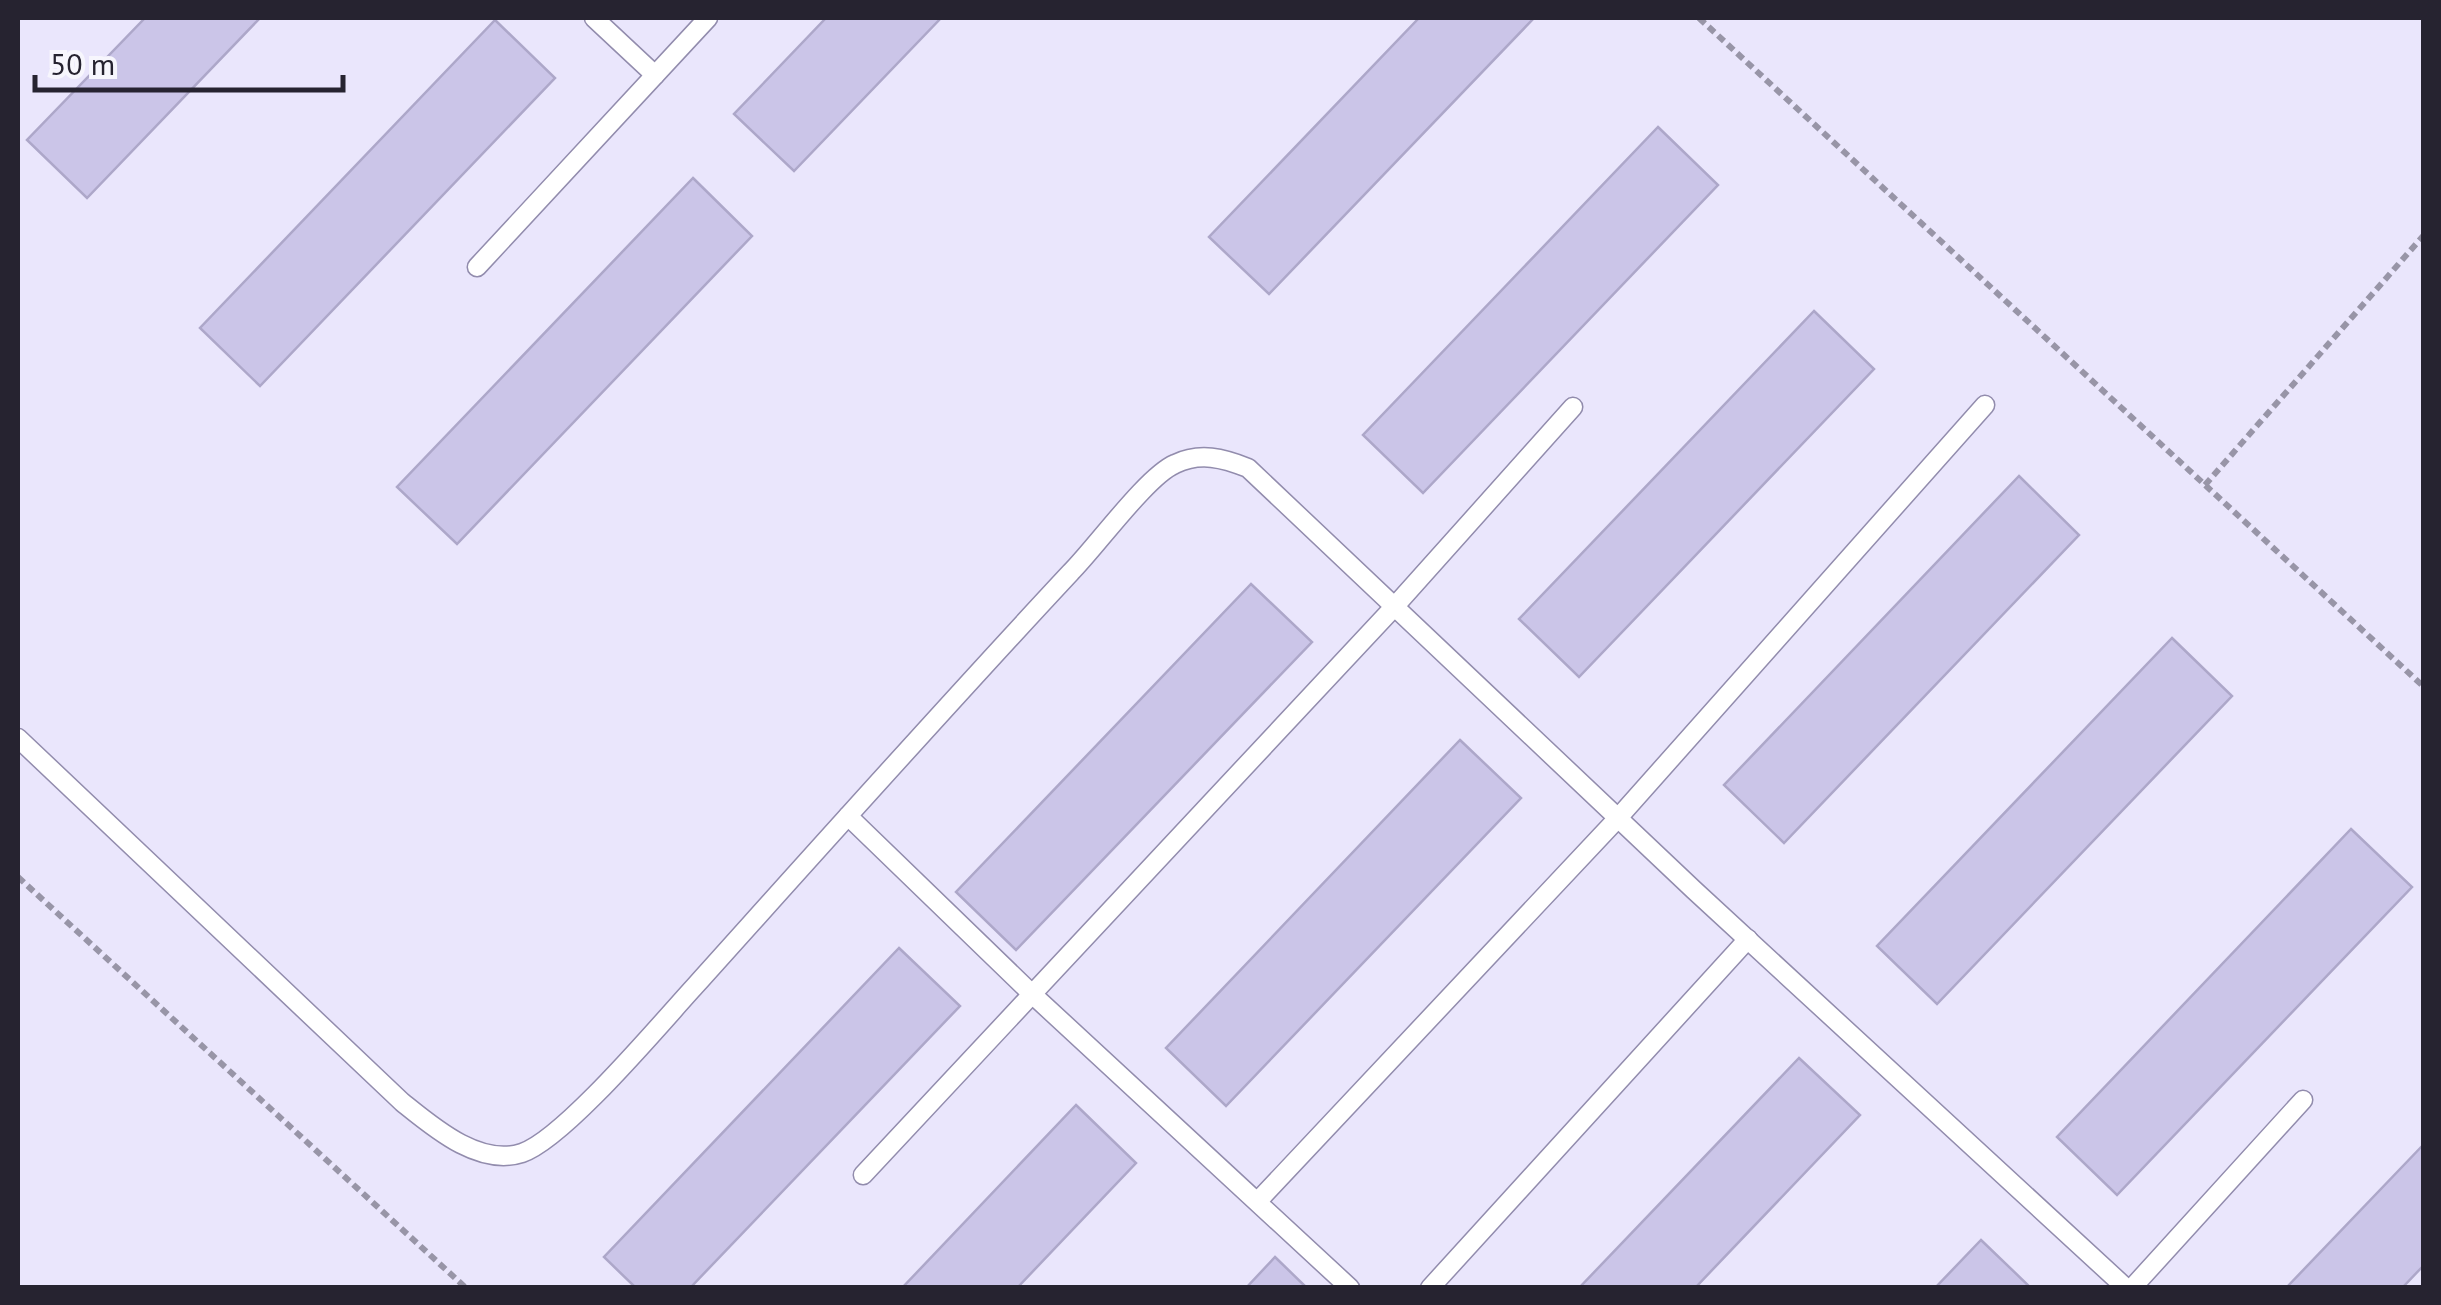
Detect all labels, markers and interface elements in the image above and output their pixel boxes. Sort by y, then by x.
scale bar [35,30,342,92]
text: 50 m [50,44,115,83]

